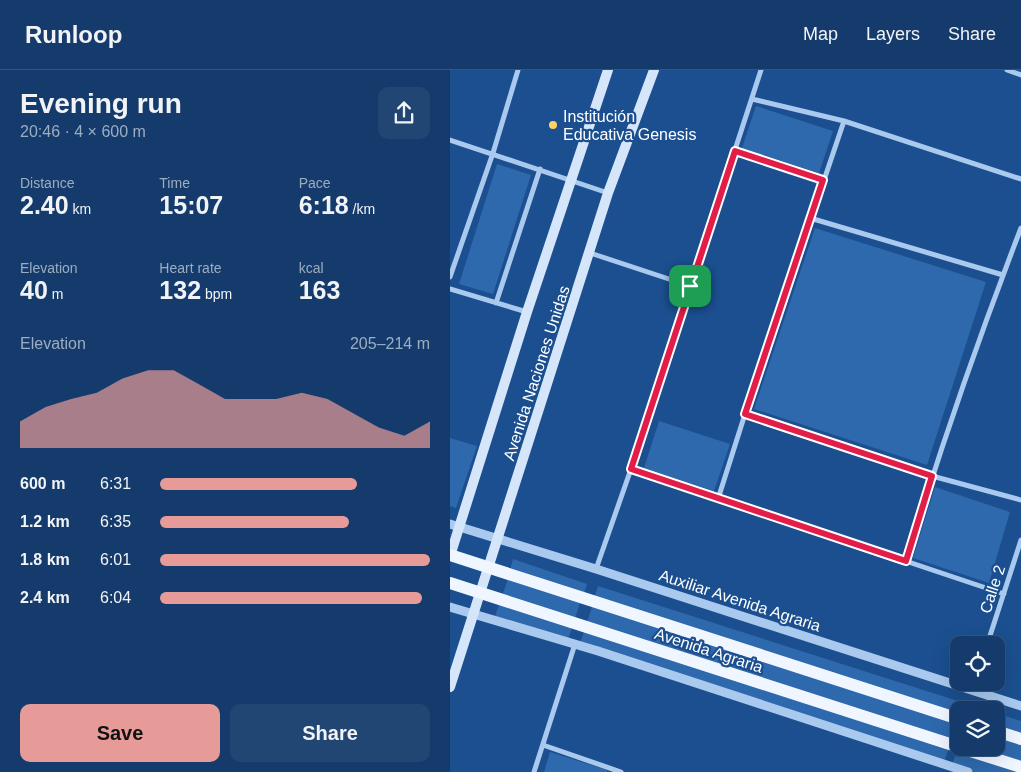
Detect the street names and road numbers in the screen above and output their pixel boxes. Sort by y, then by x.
street label: Avenida Naciones Unidas [500,284,573,463]
street label: Calle 2 [977,563,1008,615]
street label: Auxiliar Avenida Agraria [657,566,823,635]
street label: Avenida Agraria [653,625,765,676]

